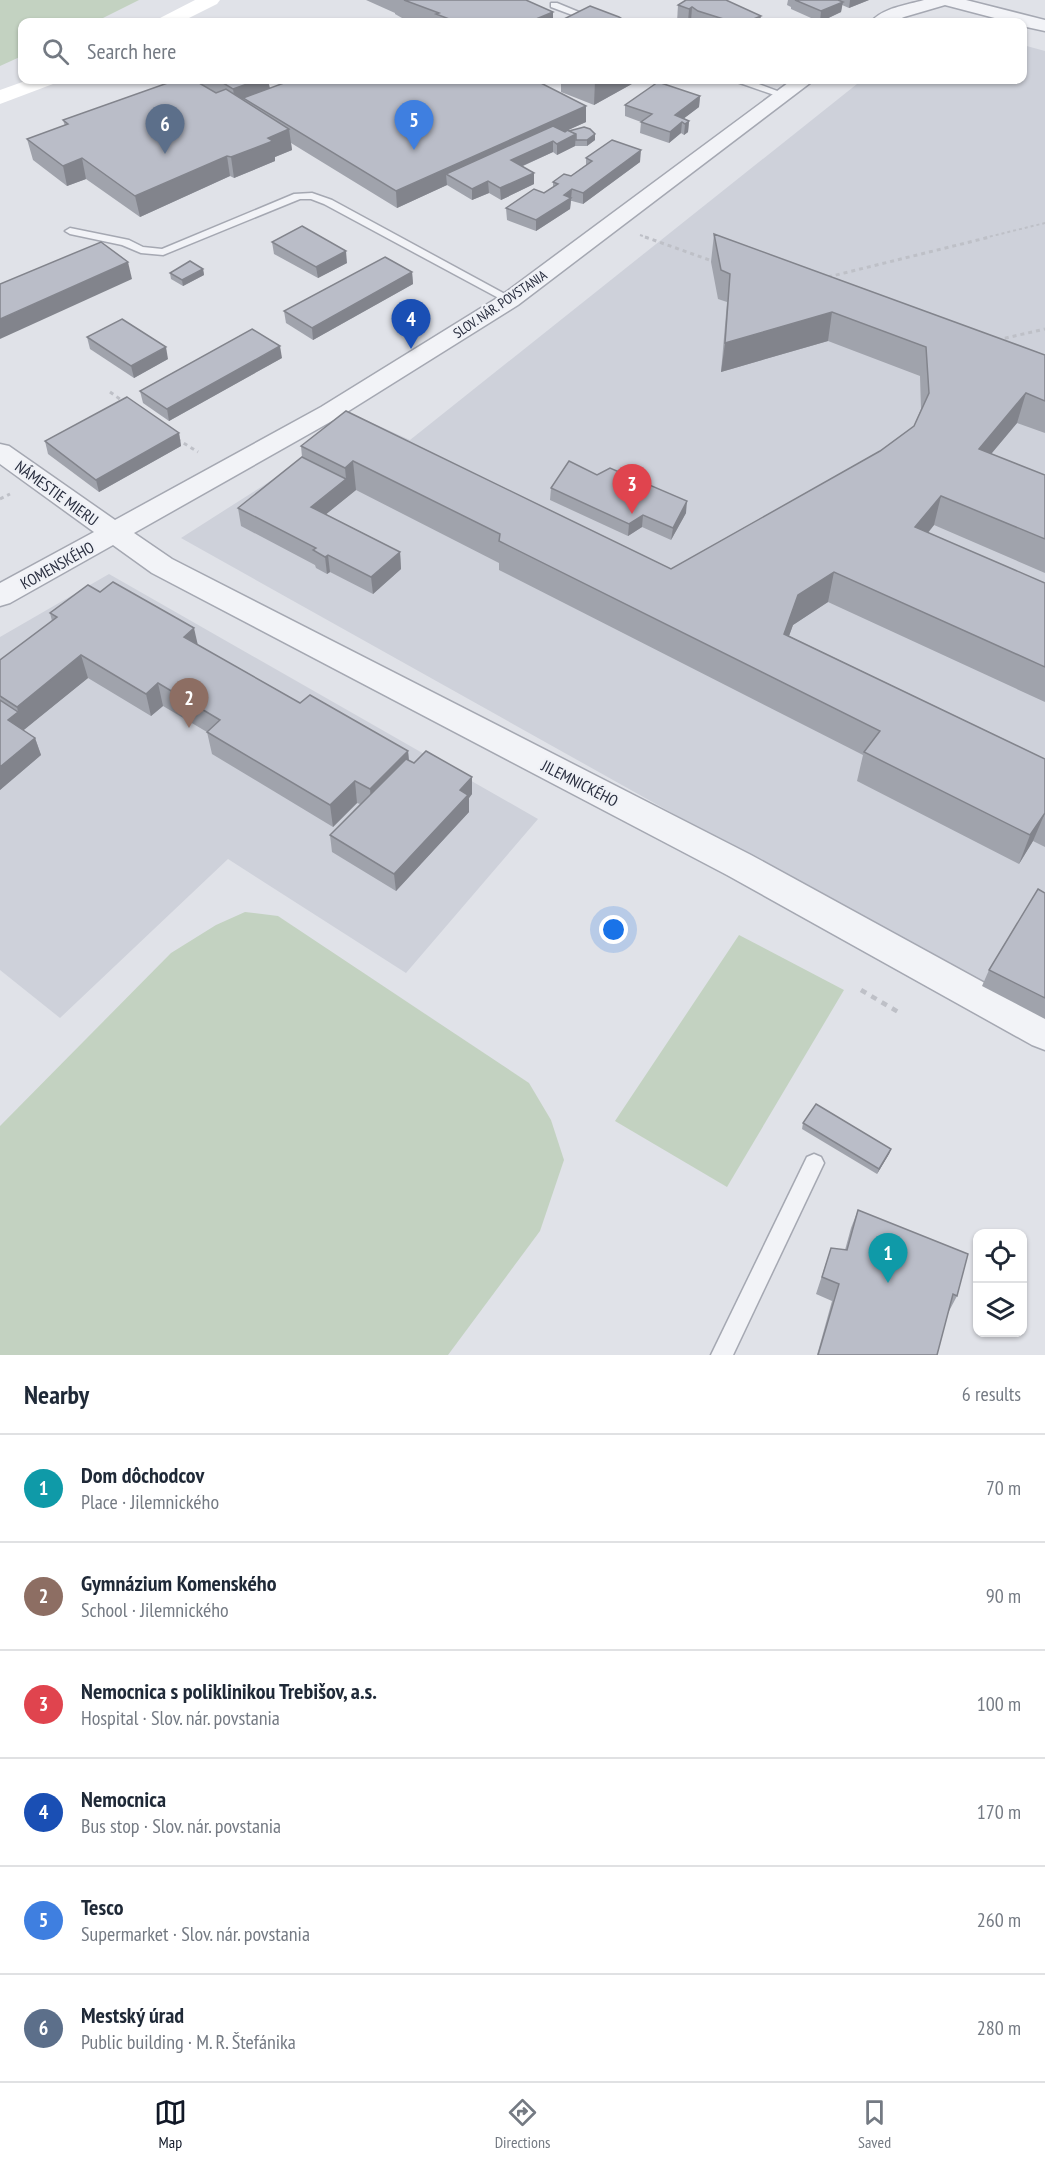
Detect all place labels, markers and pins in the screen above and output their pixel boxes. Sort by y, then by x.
pin: 5 [394,100,434,150]
pin: 6 [146,104,184,154]
pin: 4 [392,300,430,349]
pin: 3 [612,464,652,514]
pin: 2 [170,678,208,728]
pin: 1 [868,1234,908,1283]

